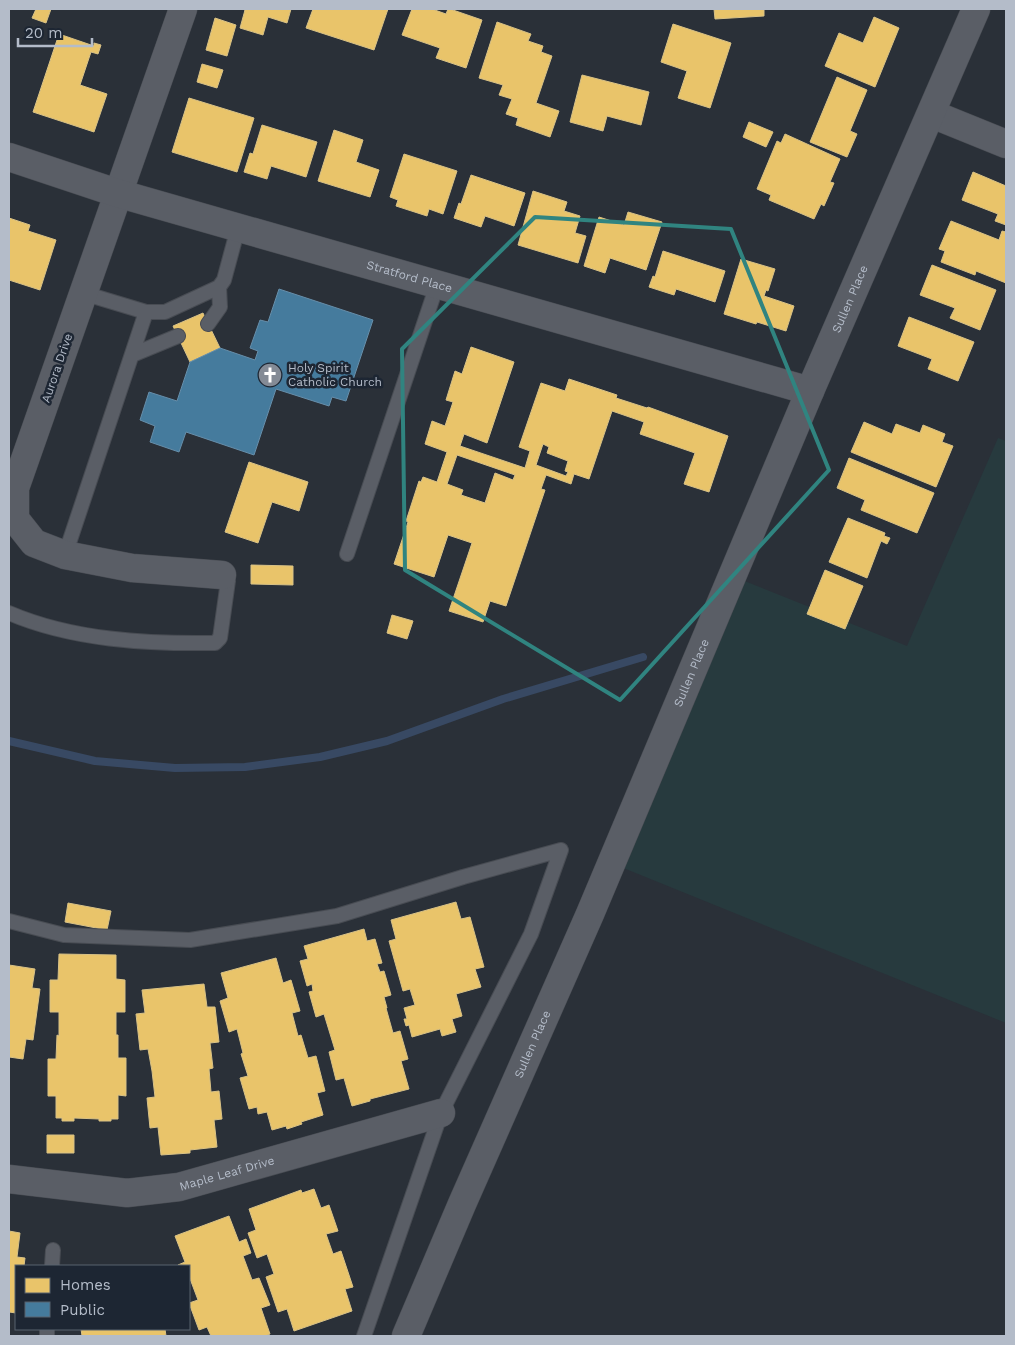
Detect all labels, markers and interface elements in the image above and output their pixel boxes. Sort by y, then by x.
scale bar [18,15,91,47]
text: 20 m [25,24,63,42]
street label: Stratford Place [365,258,454,295]
street label: Sullen Place [829,263,871,335]
street label: Aurora Drive [39,331,75,404]
place label: Holy Spirit Catholic Church [288,361,382,389]
church icon: Holy Spirit Catholic Church [257,362,283,388]
street label: Sullen Place [671,637,712,709]
street label: Sullen Place [511,1008,554,1080]
street label: Maple Leaf Drive [178,1153,276,1194]
legend [15,1265,190,1330]
text: Homes [60,1276,111,1294]
text: Public [60,1301,105,1319]

